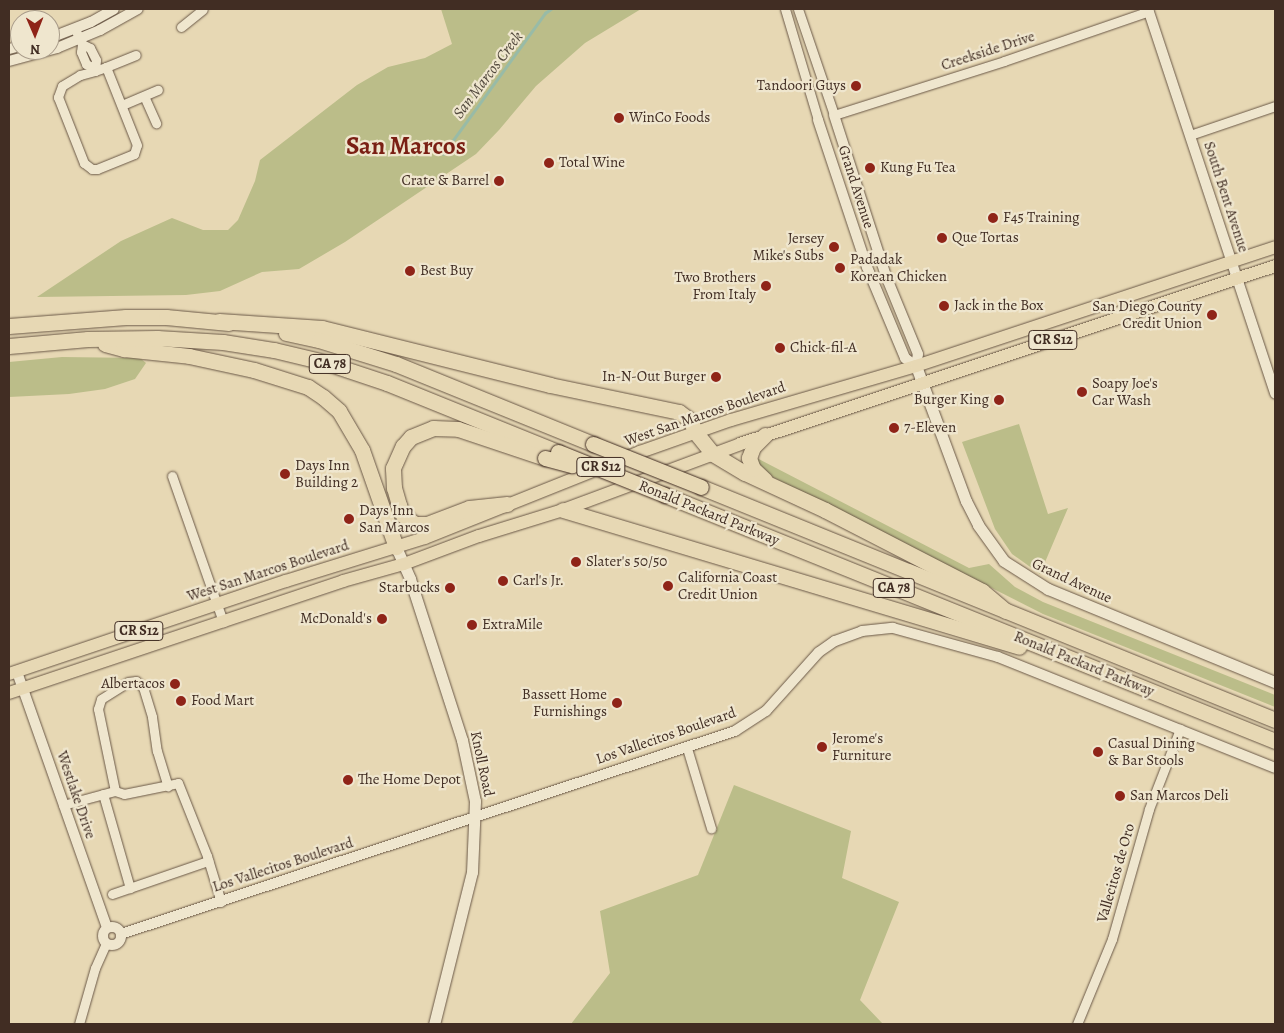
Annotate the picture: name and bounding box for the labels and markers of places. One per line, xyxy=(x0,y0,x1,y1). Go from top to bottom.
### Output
place label: Tandoori Guys xyxy=(757,77,846,95)
marker: Tandoori Guys xyxy=(850,80,862,92)
place label: WinCo Foods xyxy=(629,109,710,127)
marker: WinCo Foods xyxy=(613,112,625,124)
place label: Total Wine xyxy=(559,154,625,172)
marker: Total Wine xyxy=(543,157,555,169)
place label: Kung Fu Tea xyxy=(880,159,956,177)
marker: Kung Fu Tea xyxy=(864,162,876,174)
place label: Crate & Barrel xyxy=(402,172,489,190)
marker: Crate & Barrel xyxy=(493,175,505,187)
place label: F45 Training xyxy=(1003,209,1080,227)
marker: F45 Training xyxy=(987,212,999,224)
place label: Jersey Mike's Subs xyxy=(753,229,824,264)
place label: Que Tortas xyxy=(952,229,1019,247)
marker: Que Tortas xyxy=(936,232,948,244)
marker: Jersey Mike's Subs xyxy=(828,241,840,253)
place label: Padadak Korean Chicken xyxy=(850,250,947,285)
place label: Best Buy xyxy=(420,262,473,280)
marker: Padadak Korean Chicken xyxy=(834,262,846,274)
marker: Best Buy xyxy=(404,265,416,277)
place label: Two Brothers From Italy xyxy=(674,268,756,303)
marker: Two Brothers From Italy xyxy=(760,280,772,292)
place label: Jack in the Box xyxy=(954,297,1043,315)
place label: San Diego County Credit Union xyxy=(1092,297,1202,332)
marker: Jack in the Box xyxy=(938,300,950,312)
marker: San Diego County Credit Union xyxy=(1206,309,1218,321)
place label: Chick-fil-A xyxy=(790,339,857,357)
marker: Chick-fil-A xyxy=(774,342,786,354)
place label: In-N-Out Burger xyxy=(602,368,706,386)
marker: In-N-Out Burger xyxy=(710,371,722,383)
place label: Soapy Joe's Car Wash xyxy=(1092,374,1158,409)
marker: Soapy Joe's Car Wash xyxy=(1076,386,1088,398)
place label: Burger King xyxy=(914,391,989,409)
marker: Burger King xyxy=(993,394,1005,406)
place label: 7-Eleven xyxy=(904,419,956,437)
marker: 7-Eleven xyxy=(888,422,900,434)
place label: Days Inn Building 2 xyxy=(295,456,358,491)
marker: Days Inn Building 2 xyxy=(279,468,291,480)
place label: Days Inn San Marcos xyxy=(359,501,430,536)
marker: Days Inn San Marcos xyxy=(343,513,355,525)
place label: Slater's 50/50 xyxy=(586,553,667,571)
marker: Slater's 50/50 xyxy=(570,556,582,568)
place label: California Coast Credit Union xyxy=(678,568,777,603)
place label: Carl's Jr. xyxy=(513,572,564,590)
marker: Carl's Jr. xyxy=(497,575,509,587)
place label: Starbucks xyxy=(379,579,440,597)
marker: California Coast Credit Union xyxy=(662,580,674,592)
marker: Starbucks xyxy=(444,582,456,594)
place label: McDonald's xyxy=(300,610,372,628)
marker: McDonald's xyxy=(376,613,388,625)
place label: ExtraMile xyxy=(482,616,543,634)
marker: ExtraMile xyxy=(466,619,478,631)
place label: Albertacos xyxy=(101,675,165,693)
marker: Albertacos xyxy=(169,678,181,690)
place label: Bassett Home Furnishings xyxy=(522,685,607,720)
place label: Food Mart xyxy=(191,692,254,710)
marker: Food Mart xyxy=(175,695,187,707)
marker: Bassett Home Furnishings xyxy=(611,697,623,709)
place label: Jerome's Furniture xyxy=(832,729,891,764)
place label: Casual Dining & Bar Stools xyxy=(1108,734,1195,769)
marker: Jerome's Furniture xyxy=(816,741,828,753)
marker: Casual Dining & Bar Stools xyxy=(1092,746,1104,758)
place label: The Home Depot xyxy=(358,771,461,789)
marker: The Home Depot xyxy=(342,774,354,786)
place label: San Marcos Deli xyxy=(1130,787,1229,805)
marker: San Marcos Deli xyxy=(1114,790,1126,802)

